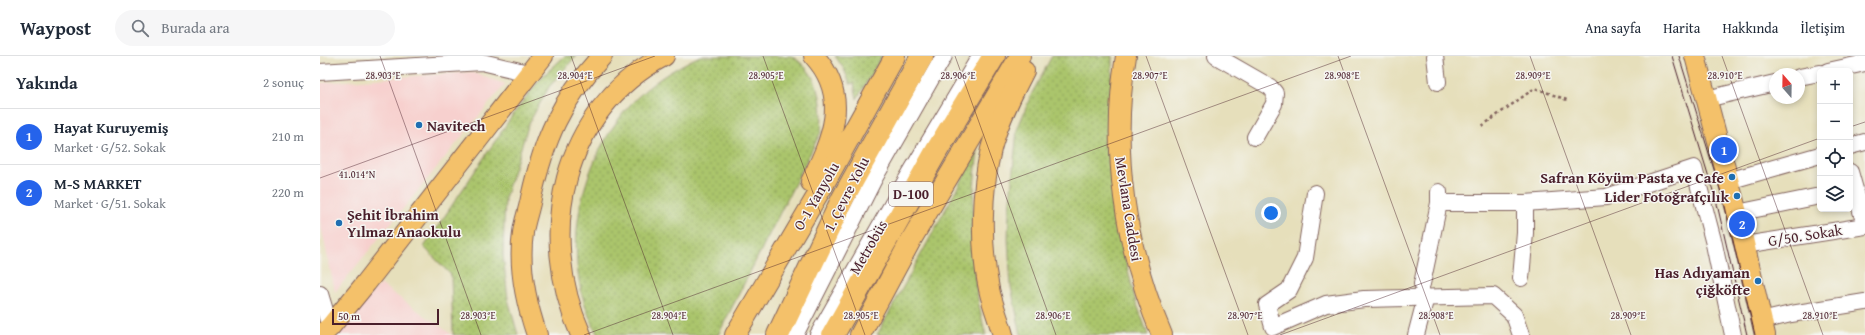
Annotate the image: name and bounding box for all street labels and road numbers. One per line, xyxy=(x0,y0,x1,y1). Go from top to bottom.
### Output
street label: 1. Çevre Yolu xyxy=(818,152,874,235)
street label: Mevlana Caddesi xyxy=(1110,155,1148,263)
street label: O-1 Yanyolu xyxy=(788,157,844,234)
road number: D-100 xyxy=(889,182,933,206)
street label: Metrobüs xyxy=(844,216,892,278)
street label: G/50. Sokak xyxy=(1767,219,1844,251)

